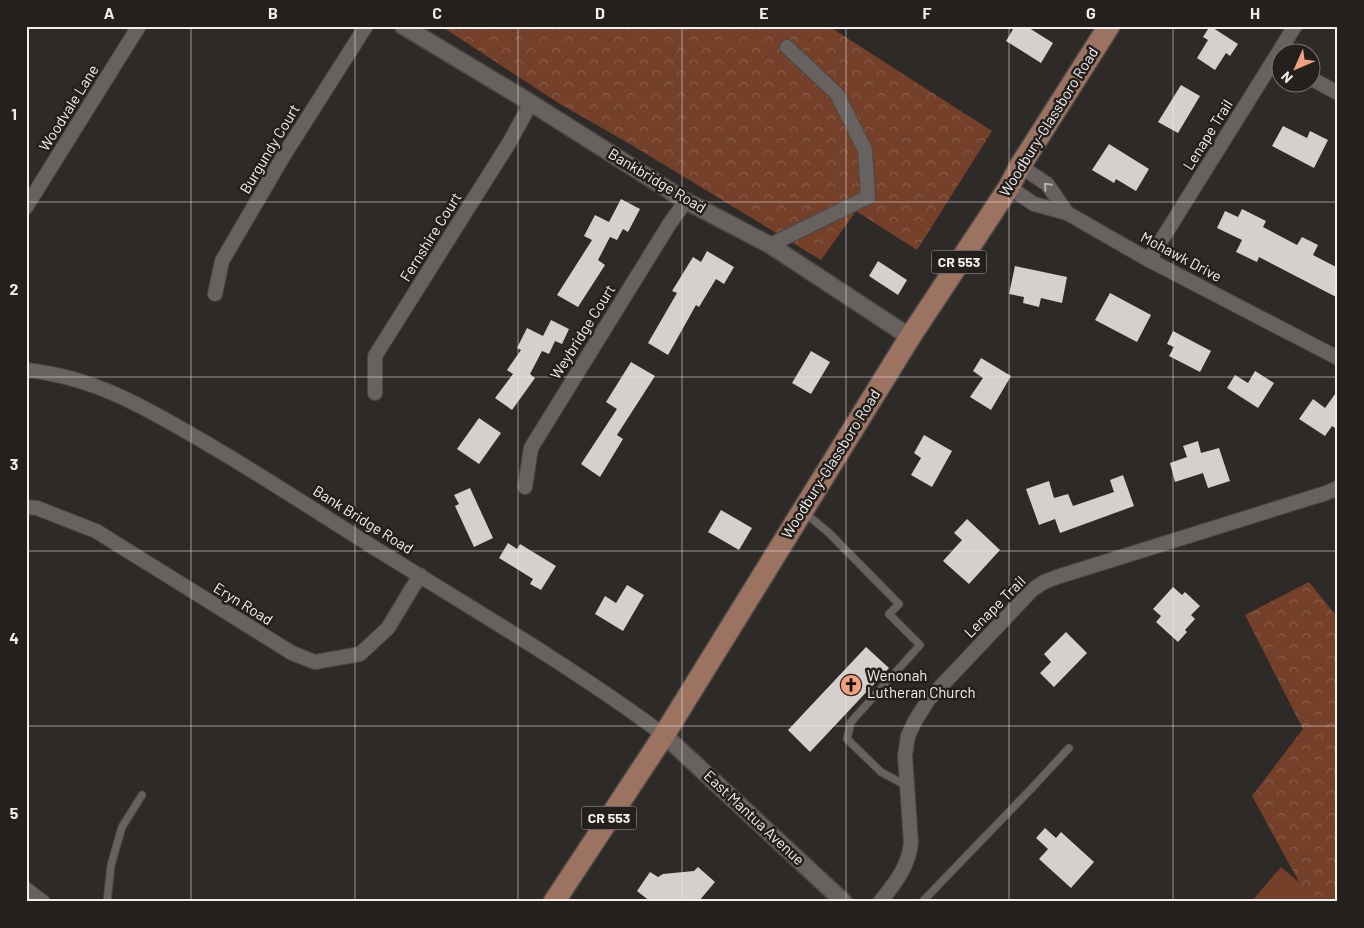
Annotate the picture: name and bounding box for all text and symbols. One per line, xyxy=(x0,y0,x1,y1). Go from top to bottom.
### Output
text: A xyxy=(104,3,115,22)
text: B xyxy=(268,3,278,22)
text: C xyxy=(432,3,442,22)
text: D xyxy=(595,3,605,22)
text: E xyxy=(759,3,769,22)
text: F xyxy=(923,3,932,22)
text: G xyxy=(1086,3,1096,22)
text: H xyxy=(1250,3,1260,22)
north arrow xyxy=(1272,42,1322,92)
street label: Woodbury-Glassboro Road xyxy=(995,44,1101,199)
street label: Woodvale Lane xyxy=(34,61,102,154)
text: N xyxy=(1277,68,1296,87)
street label: Lenape Trail xyxy=(1178,96,1236,173)
street label: Burgundy Court xyxy=(235,101,303,196)
text: 1 xyxy=(11,104,17,123)
street label: Bankbridge Road xyxy=(606,144,709,216)
one-way arrow xyxy=(1044,183,1053,192)
street label: Fernshire Court xyxy=(396,189,465,284)
street label: Mohawk Drive xyxy=(1138,227,1225,285)
road number: CR 553 xyxy=(932,250,986,274)
text: 2 xyxy=(10,279,19,298)
street label: Weybridge Court xyxy=(546,281,618,382)
street label: Woodbury-Glassboro Road xyxy=(777,386,883,541)
text: 3 xyxy=(10,454,18,473)
street label: Bank Bridge Road xyxy=(310,481,417,557)
street label: Lenape Trail xyxy=(960,572,1029,641)
street label: Eryn Road xyxy=(211,578,276,628)
text: 4 xyxy=(9,628,19,647)
place label: Wenonah Lutheran Church xyxy=(867,666,976,701)
church icon: Wenonah Lutheran Church xyxy=(839,673,863,697)
street label: East Mantua Avenue xyxy=(701,766,809,868)
text: 5 xyxy=(10,803,19,822)
road number: CR 553 xyxy=(582,806,636,830)

